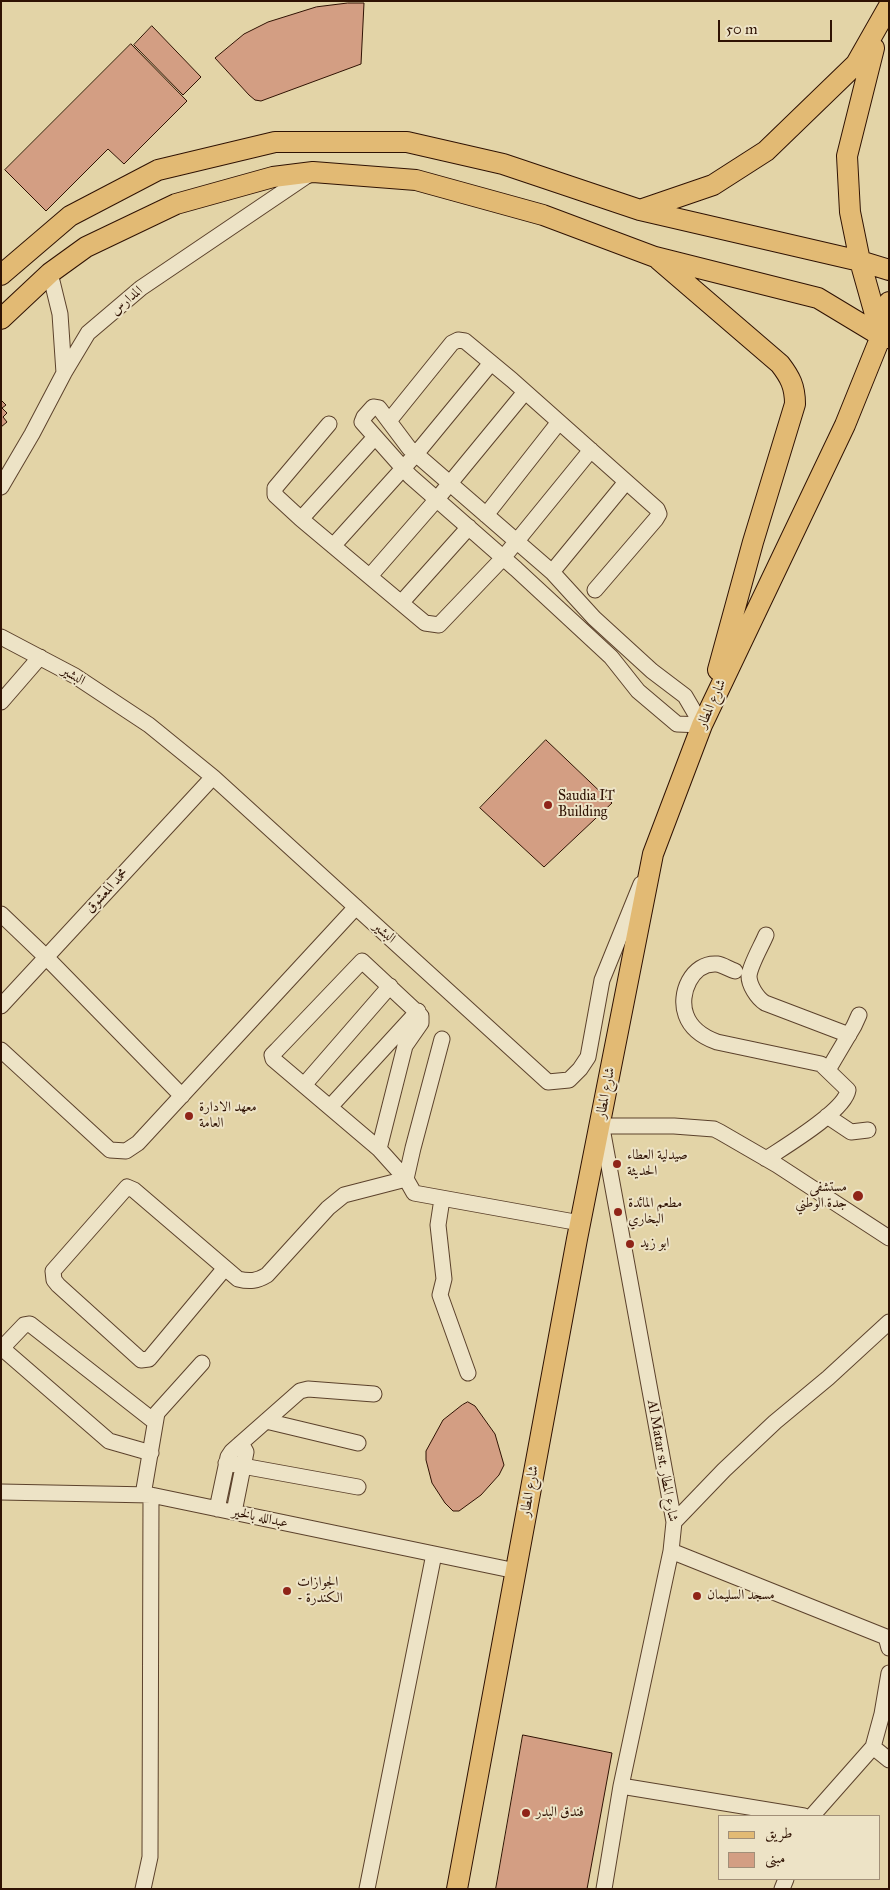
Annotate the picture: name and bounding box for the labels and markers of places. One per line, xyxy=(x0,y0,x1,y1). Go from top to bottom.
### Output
place label: Saudia IT Building xyxy=(558,789,615,822)
marker: Saudia IT Building xyxy=(542,799,554,811)
place label: معهد الادارة العامة xyxy=(199,1100,257,1132)
marker: معهد الادارة العامة xyxy=(183,1110,195,1122)
place label: صيدلية العطاء الحديثة xyxy=(627,1148,688,1180)
marker: صيدلية العطاء الحديثة xyxy=(611,1158,623,1170)
place label: مستشفى جدة الوطني xyxy=(795,1180,847,1212)
marker: مستشفى جدة الوطني xyxy=(851,1189,865,1203)
place label: مطعم المائدة البخاري xyxy=(628,1196,682,1228)
marker: مطعم المائدة البخاري xyxy=(612,1206,624,1218)
place label: ابو زيد xyxy=(640,1236,669,1252)
marker: ابو زيد xyxy=(624,1238,636,1250)
place label: الجوازات - الكندرة xyxy=(297,1575,343,1608)
marker: الجوازات - الكندرة xyxy=(281,1585,293,1597)
place label: مسجد السليمان xyxy=(707,1588,775,1604)
marker: مسجد السليمان xyxy=(691,1590,703,1602)
place label: فندق البدر xyxy=(536,1805,584,1821)
marker: فندق البدر xyxy=(520,1807,532,1819)

